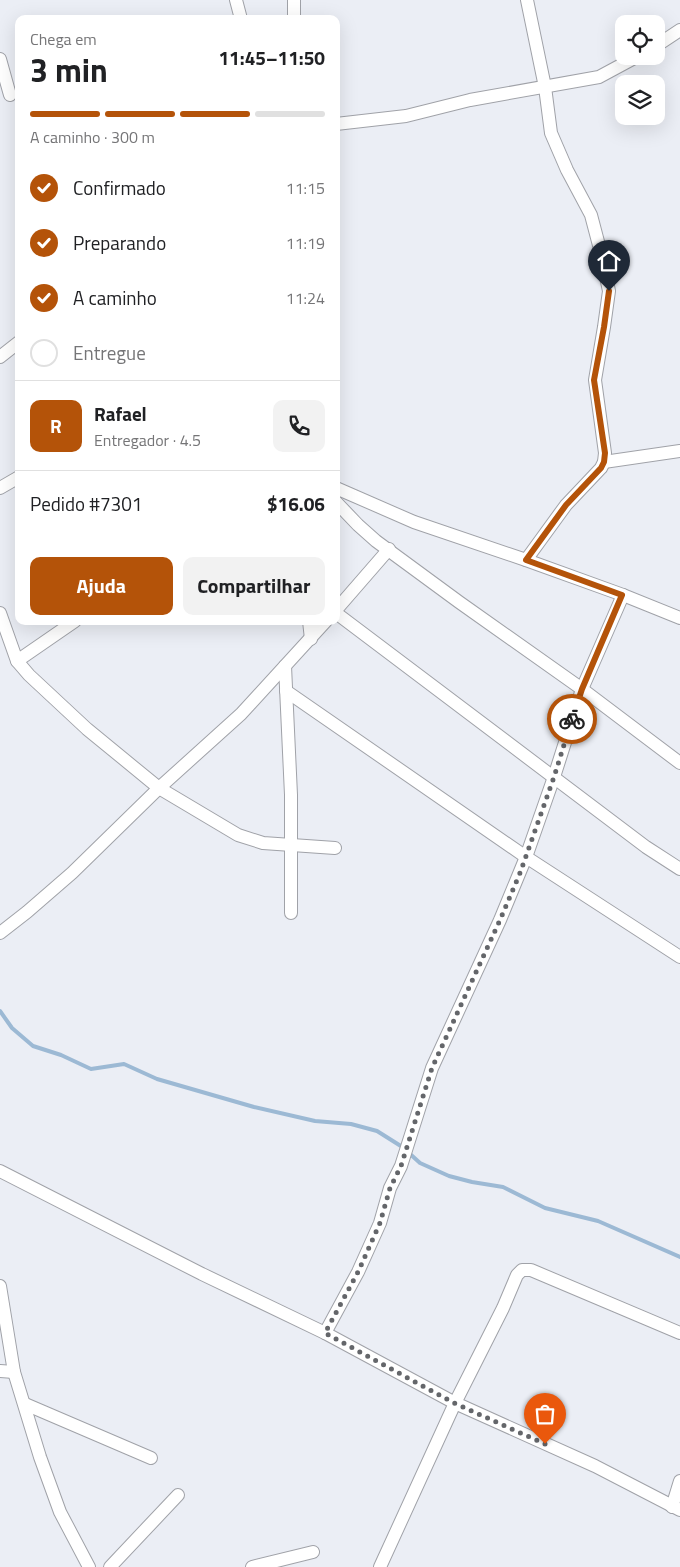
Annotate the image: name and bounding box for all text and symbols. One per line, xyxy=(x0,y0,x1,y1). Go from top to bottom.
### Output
map controls xyxy=(615,15,665,125)
button: locate xyxy=(615,15,665,65)
text: Chega em xyxy=(30,27,97,51)
text: 11:45–11:50 xyxy=(218,43,325,72)
text: 3 min xyxy=(30,46,108,94)
button: layers xyxy=(615,75,665,125)
text: A caminho · 300 m xyxy=(30,125,155,149)
text: Confirmado xyxy=(73,173,166,202)
icon: check xyxy=(30,174,58,202)
text: 11:15 xyxy=(286,176,325,200)
text: Preparando xyxy=(73,228,166,257)
icon: check xyxy=(30,229,58,257)
text: 11:19 xyxy=(286,231,325,255)
pin xyxy=(588,240,630,291)
icon: home xyxy=(595,247,623,275)
text: A caminho xyxy=(73,283,157,312)
icon: check xyxy=(30,284,58,312)
text: 11:24 xyxy=(286,286,325,310)
text: Entregue xyxy=(73,338,146,367)
text: Rafael xyxy=(94,399,147,428)
button: phone xyxy=(273,400,325,452)
text: R xyxy=(50,411,62,440)
text: Entregador · 4.5 xyxy=(94,428,201,452)
text: Pedido #7301 xyxy=(30,489,142,518)
text: $16.06 xyxy=(267,489,325,518)
button: Ajuda xyxy=(30,557,173,615)
button: Compartilhar xyxy=(183,557,325,615)
courier xyxy=(547,694,597,744)
icon: bike xyxy=(558,705,586,733)
pin xyxy=(524,1393,566,1444)
icon: bag xyxy=(531,1400,559,1428)

